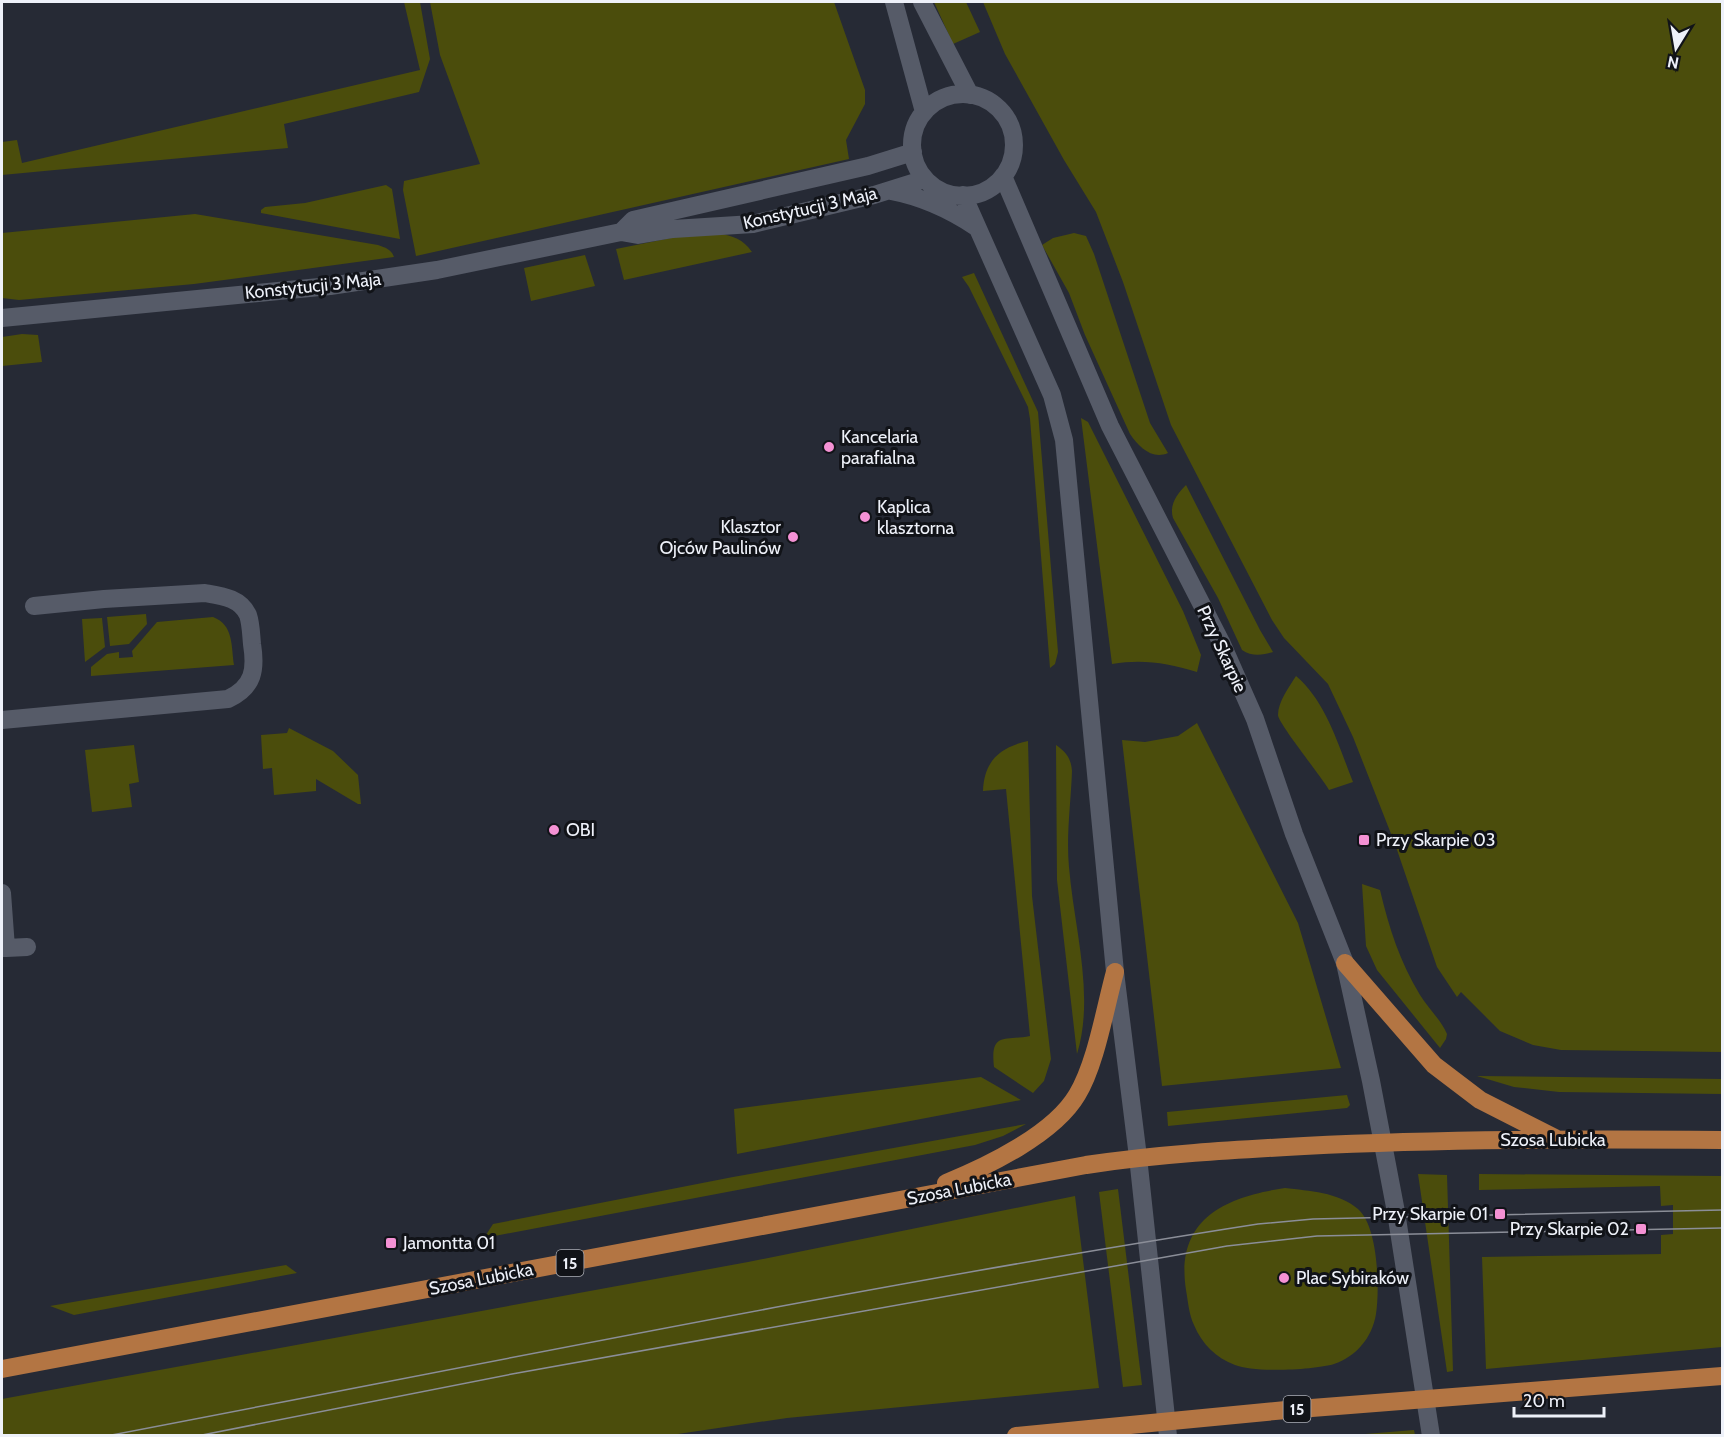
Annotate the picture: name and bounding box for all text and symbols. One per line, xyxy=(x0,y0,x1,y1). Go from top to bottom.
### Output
north arrow xyxy=(1646,18,1706,78)
text: N xyxy=(1666,52,1681,73)
street label: Konstytucji 3 Maja xyxy=(741,182,880,234)
street label: Konstytucji 3 Maja xyxy=(244,268,383,304)
place label: Kancelaria parafialna xyxy=(841,426,919,469)
marker: Kancelaria parafialna xyxy=(822,440,836,454)
place label: Kaplica klasztorna xyxy=(877,496,955,539)
marker: Kaplica klasztorna xyxy=(858,510,872,524)
place label: Klasztor Ojców Paulinów xyxy=(659,516,781,559)
marker: Klasztor Ojców Paulinów xyxy=(786,530,800,544)
street label: Przy Skarpie xyxy=(1192,602,1252,696)
place label: OBI xyxy=(566,819,595,841)
marker: OBI xyxy=(547,823,561,837)
place label: Przy Skarpie 03 xyxy=(1376,829,1496,851)
marker: Przy Skarpie 03 xyxy=(1357,833,1371,847)
street label: Szosa Lubicka xyxy=(1500,1129,1606,1151)
street label: Szosa Lubicka xyxy=(905,1168,1013,1210)
place label: Przy Skarpie 01 xyxy=(1372,1203,1488,1225)
marker: Przy Skarpie 01 xyxy=(1493,1207,1507,1221)
place label: Przy Skarpie 02 xyxy=(1510,1218,1629,1240)
marker: Przy Skarpie 02 xyxy=(1634,1222,1648,1236)
place label: Jamontta 01 xyxy=(402,1232,495,1254)
marker: Jamontta 01 xyxy=(384,1236,398,1250)
road number: 15 xyxy=(556,1250,584,1276)
street label: Szosa Lubicka xyxy=(427,1258,535,1300)
place label: Plac Sybiraków xyxy=(1296,1267,1409,1289)
marker: Plac Sybiraków xyxy=(1277,1271,1291,1285)
scale bar xyxy=(1514,1380,1604,1418)
text: 20 m xyxy=(1523,1390,1565,1412)
road number: 15 xyxy=(1284,1396,1310,1422)

